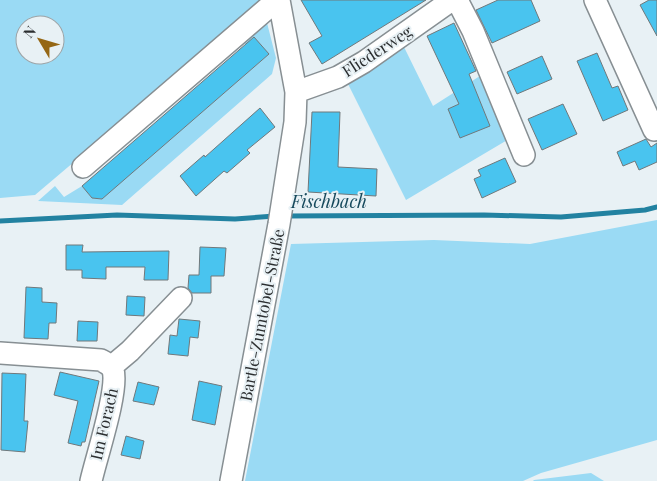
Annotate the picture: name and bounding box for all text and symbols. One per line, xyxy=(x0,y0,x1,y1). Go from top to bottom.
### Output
north arrow xyxy=(15,15,65,65)
street label: Fliederweg xyxy=(338,20,416,81)
text: N xyxy=(19,22,40,42)
water label: Fischbach xyxy=(290,189,367,213)
street label: Bartle-Zumtobel-Straße xyxy=(235,227,289,403)
street label: Im Forach xyxy=(85,385,122,462)

